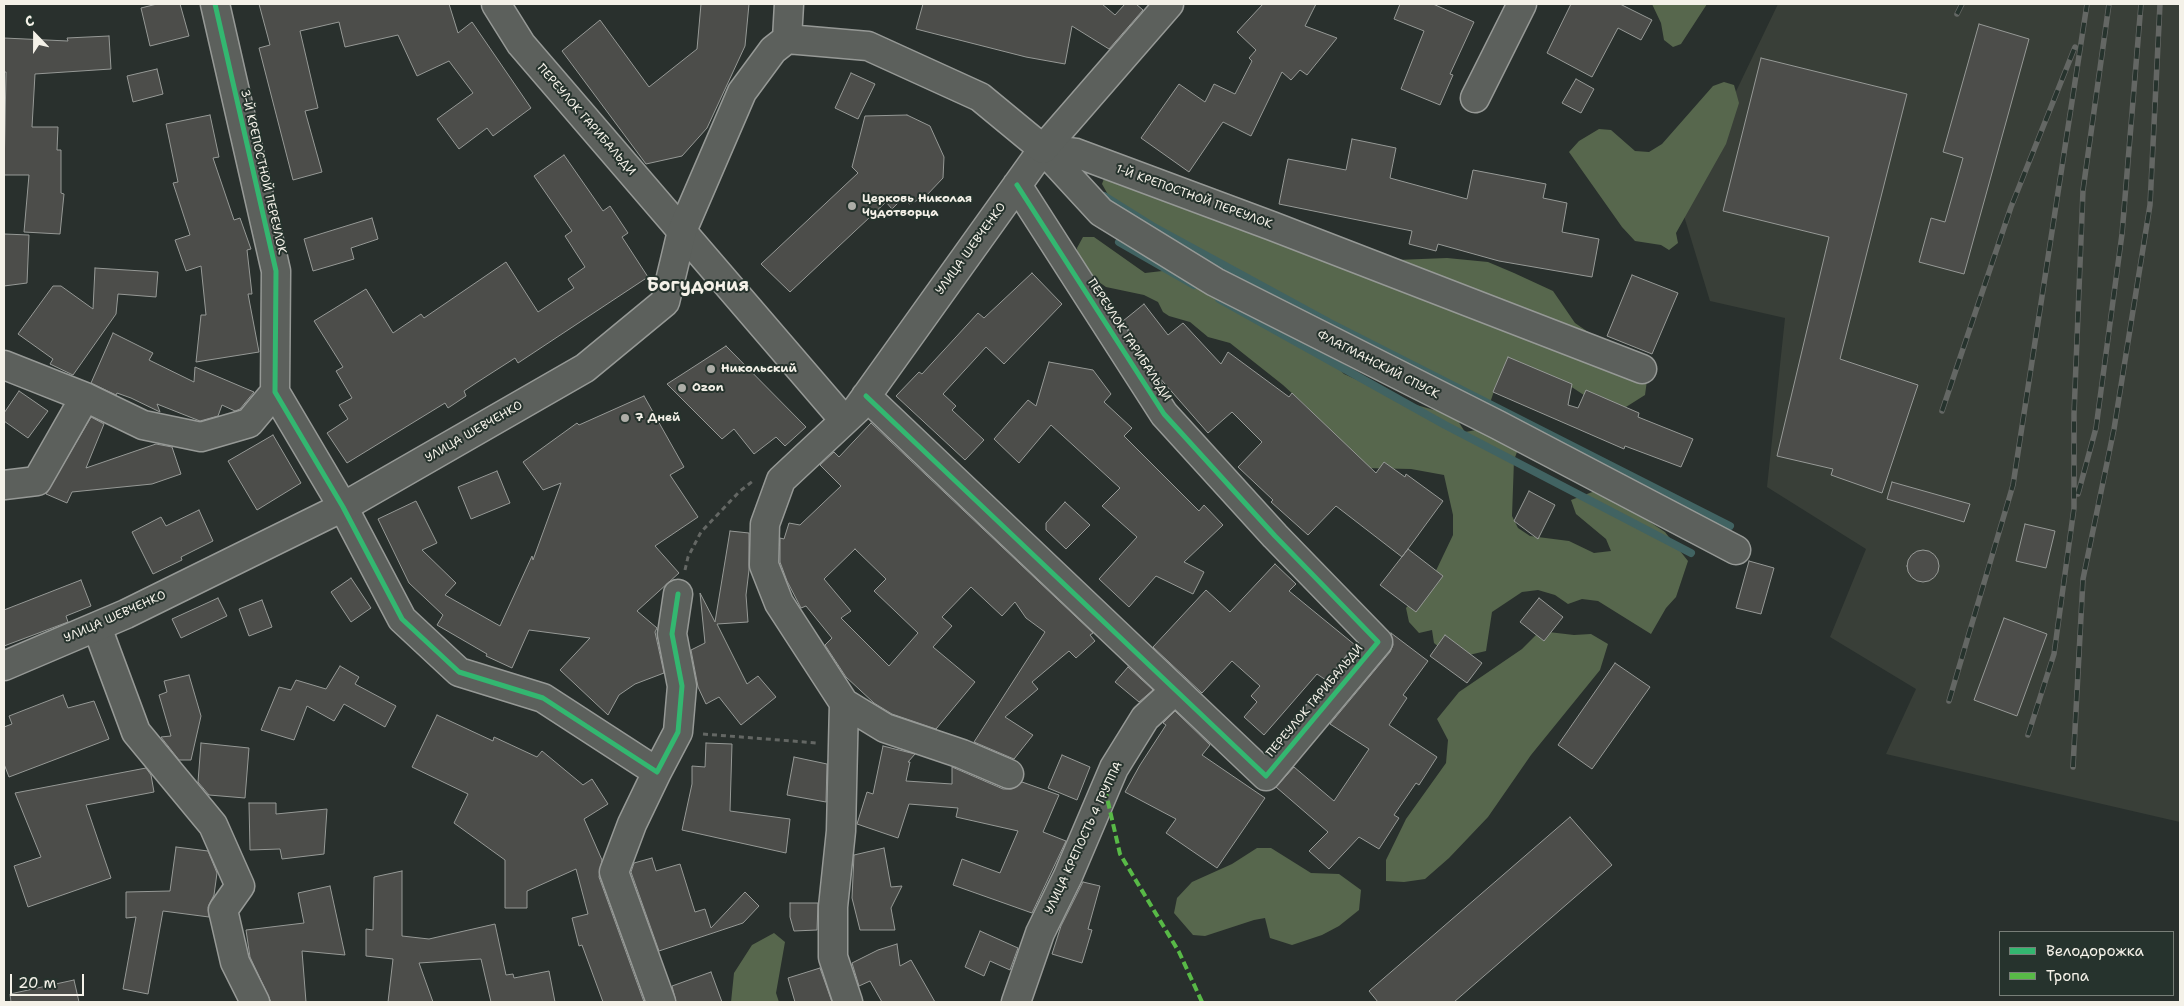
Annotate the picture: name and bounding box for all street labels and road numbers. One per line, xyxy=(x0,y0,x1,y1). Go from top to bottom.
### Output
street label: ПЕРЕУЛОК ГАРИБАЛЬДИ xyxy=(534,61,638,179)
street label: 3-Й КРЕПОСТНОЙ ПЕРЕУЛОК xyxy=(237,88,289,256)
street label: 1-Й КРЕПОСТНОЙ ПЕРЕУЛОК xyxy=(1114,162,1274,232)
street label: УЛИЦА ШЕВЧЕНКО xyxy=(933,200,1009,298)
street label: ПЕРЕУЛОК ГАРИБАЛЬДИ xyxy=(1084,276,1174,404)
street label: ФЛАГМАНСКИЙ СПУСК xyxy=(1314,328,1442,402)
street label: УЛИЦА ШЕВЧЕНКО xyxy=(423,398,525,466)
street label: УЛИЦА ШЕВЧЕНКО xyxy=(62,588,168,646)
street label: ПЕРЕУЛОК ГАРИБАЛЬДИ xyxy=(1264,642,1366,760)
street label: УЛИЦА КРЕПОСТЬ 4 ГРУППА xyxy=(1042,759,1126,917)

